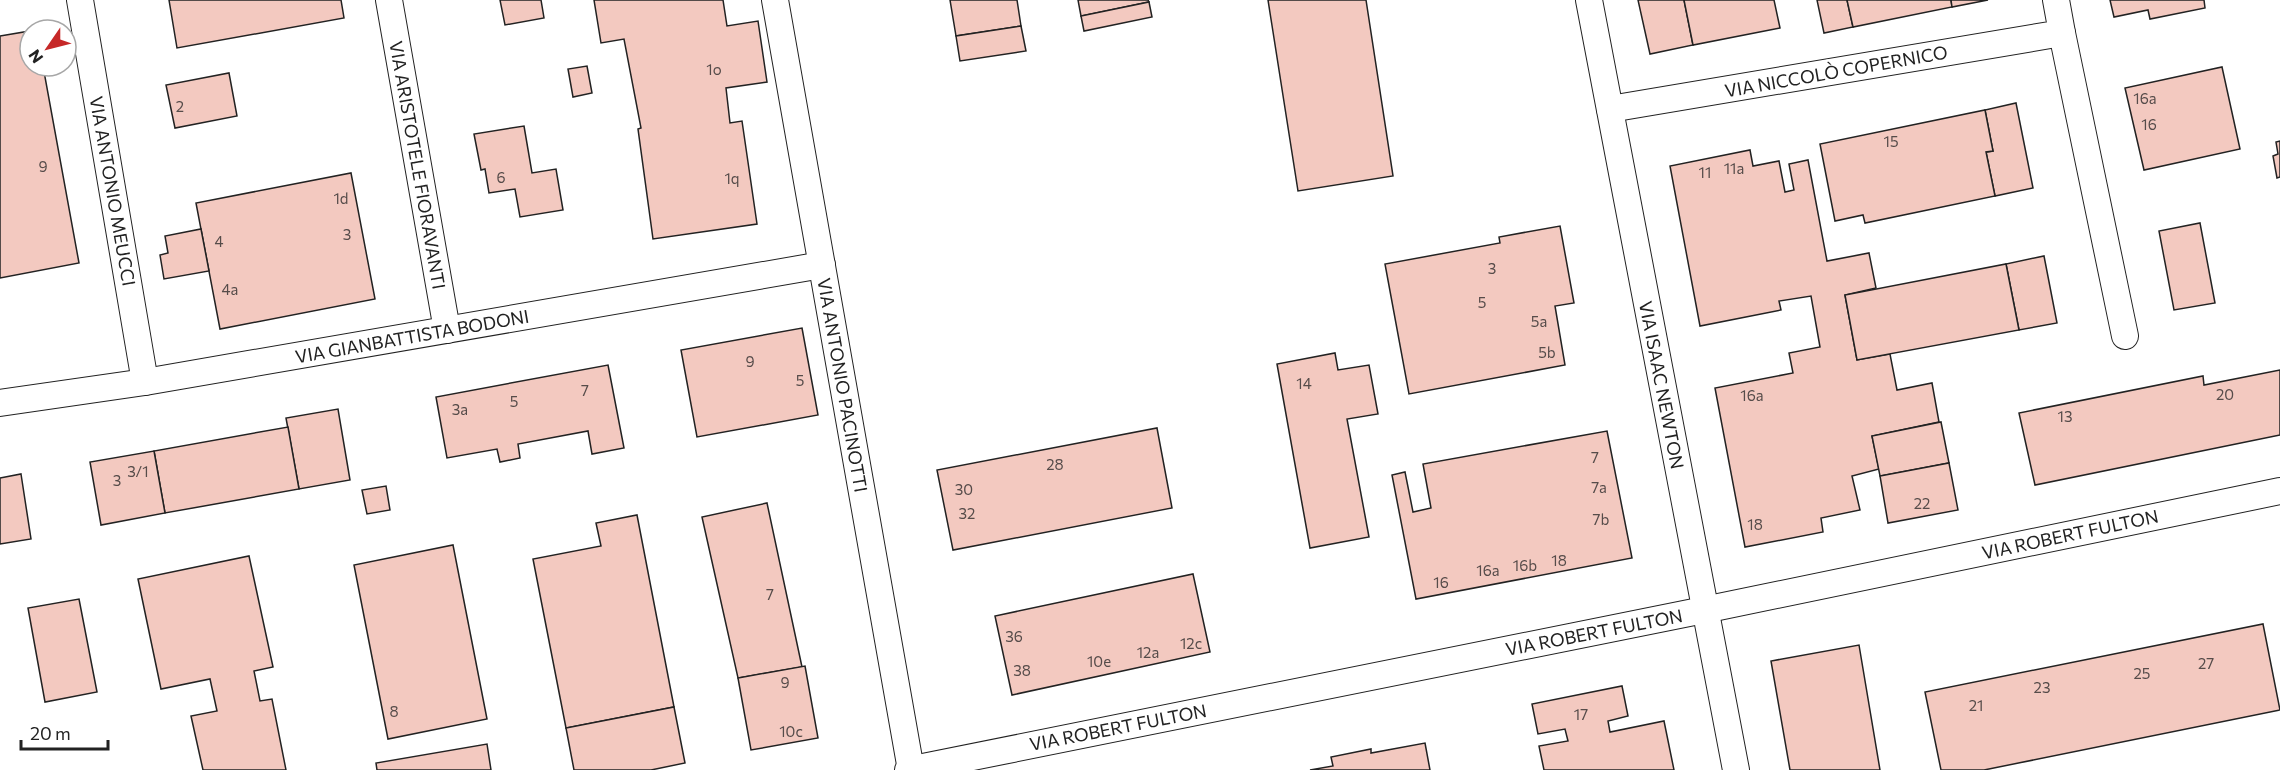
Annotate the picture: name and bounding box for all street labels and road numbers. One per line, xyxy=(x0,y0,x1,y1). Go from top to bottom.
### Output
street label: VIA ARISTOTELE FIORAVANTI xyxy=(385,39,451,291)
street label: VIA NICCOLÒ COPERNICO xyxy=(1723,41,1949,101)
street label: VIA ANTONIO MEUCCI xyxy=(85,94,141,288)
street label: VIA ANTONIO PACINOTTI xyxy=(813,276,873,494)
street label: VIA ISAAC NEWTON xyxy=(1635,299,1689,471)
street label: VIA GIANBATTISTA BODONI xyxy=(293,305,531,367)
street label: VIA ROBERT FULTON xyxy=(1980,505,2160,563)
street label: VIA ROBERT FULTON xyxy=(1504,604,1684,660)
street label: VIA ROBERT FULTON xyxy=(1028,699,1208,755)

